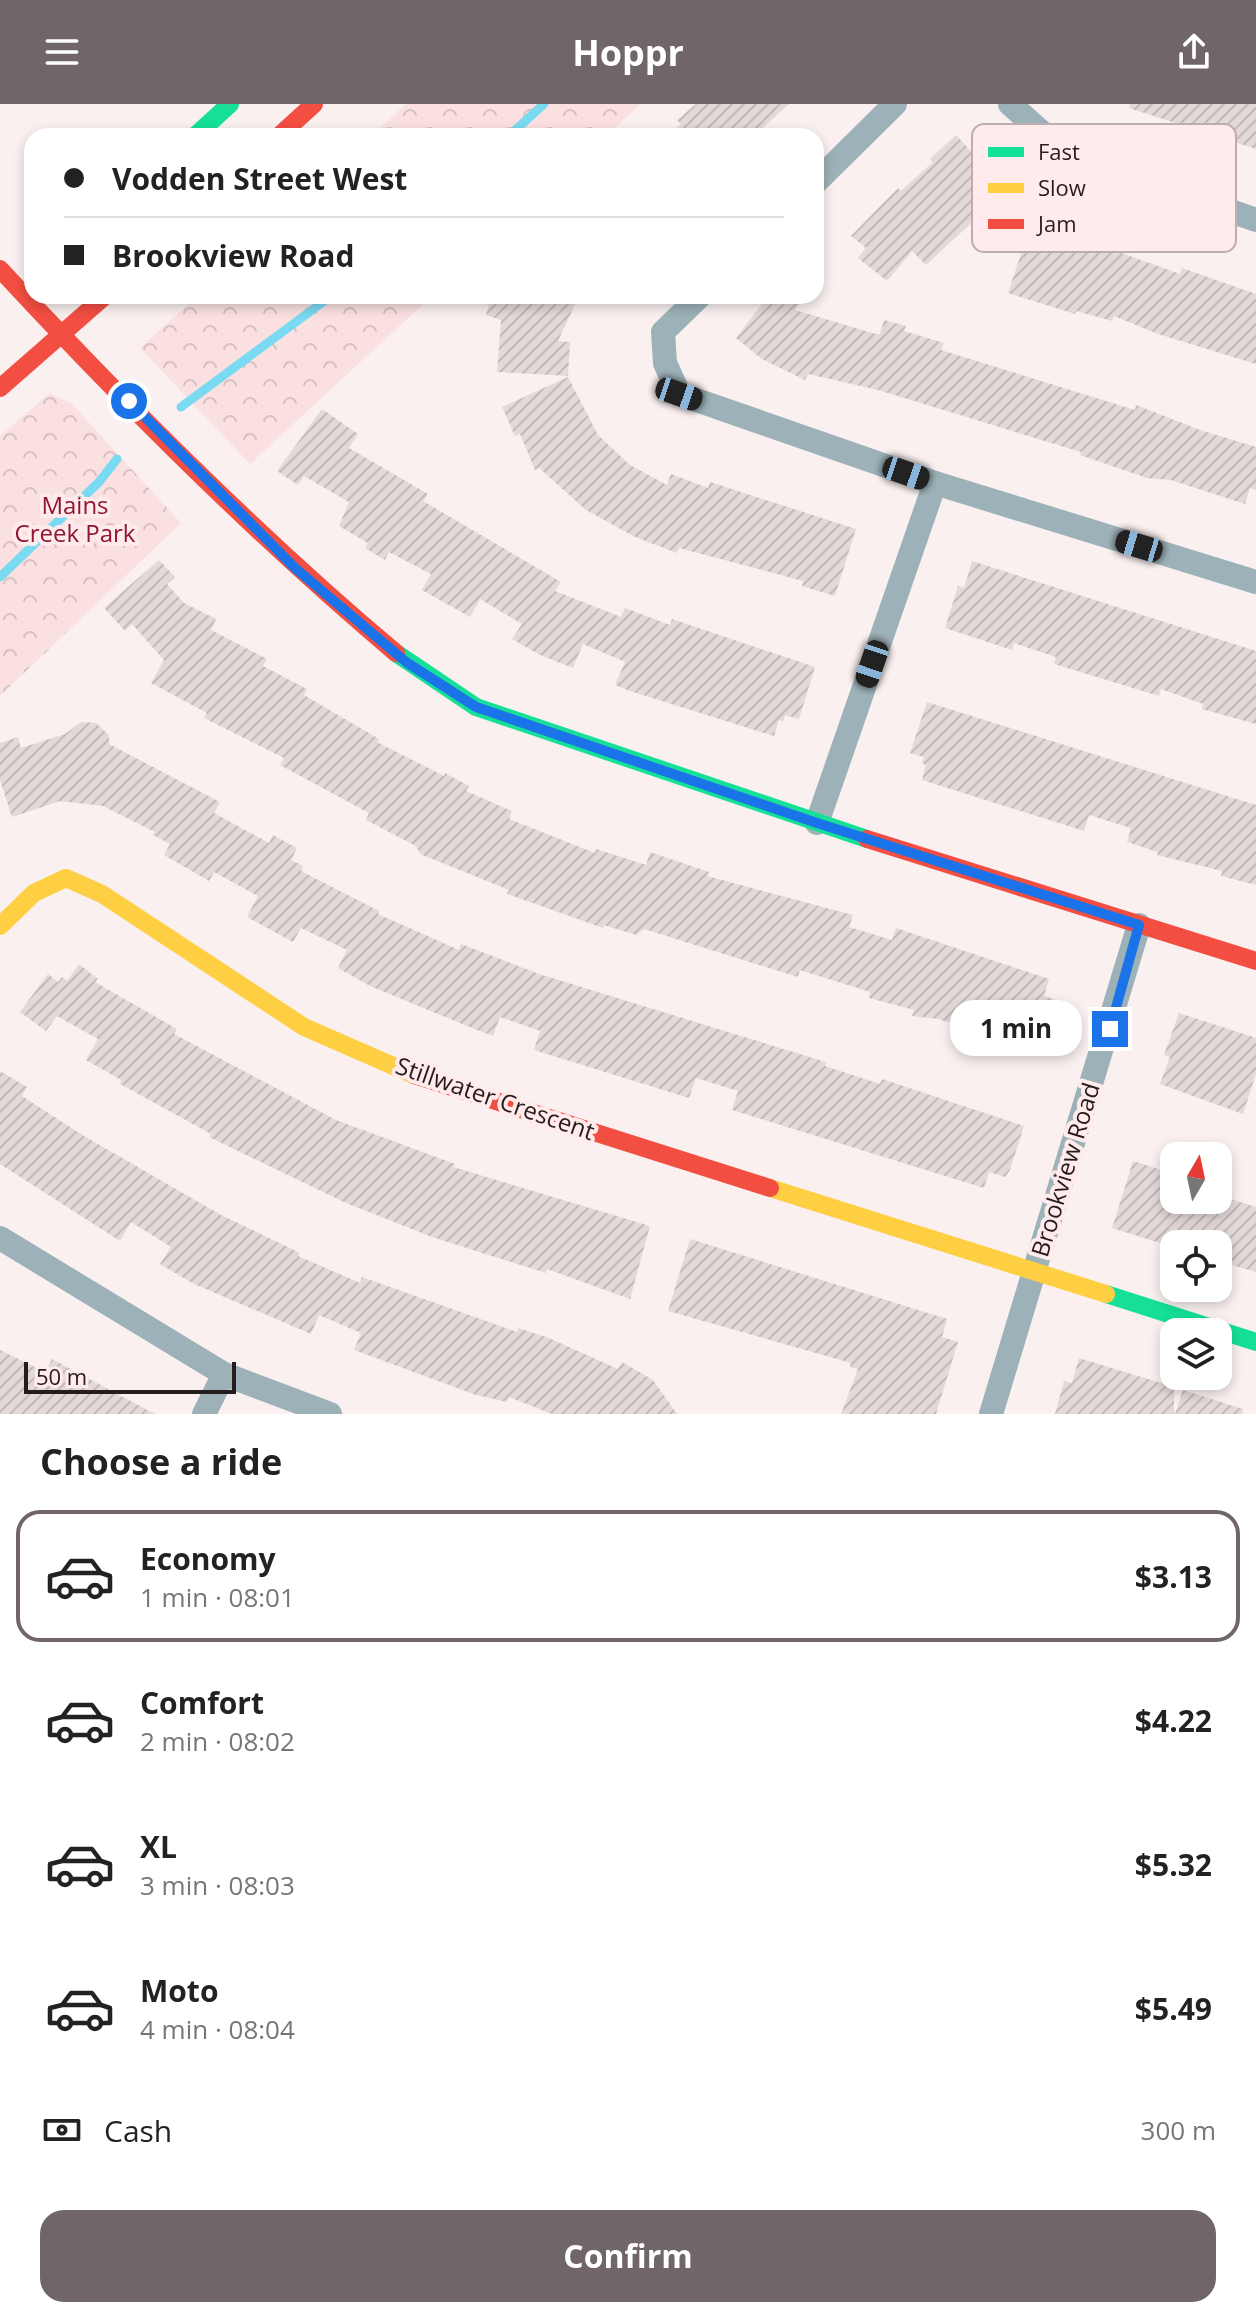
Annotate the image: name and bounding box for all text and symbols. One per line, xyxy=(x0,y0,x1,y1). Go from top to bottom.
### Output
text: Hoppr xyxy=(572,28,684,77)
icon: menu xyxy=(40,30,84,74)
icon: share xyxy=(1172,30,1216,74)
legend xyxy=(972,124,1236,252)
text: Fast xyxy=(1038,136,1080,166)
text: Vodden Street West xyxy=(112,158,407,199)
text: Slow xyxy=(1038,172,1086,202)
text: Jam xyxy=(1036,208,1077,238)
text: Brookview Road xyxy=(112,235,354,276)
car xyxy=(652,375,706,413)
route start xyxy=(111,383,147,419)
car xyxy=(879,454,933,492)
park label: Mains Creek Park xyxy=(15,488,136,549)
car xyxy=(1113,528,1165,564)
car xyxy=(853,637,891,691)
callout: 1 min xyxy=(950,1001,1082,1057)
text: 1 min xyxy=(980,1010,1052,1046)
route end xyxy=(1092,1011,1128,1047)
street label: Stillwater Crescent xyxy=(392,1048,599,1147)
street label: Brookview Road xyxy=(1022,1078,1107,1261)
north arrow xyxy=(1160,1142,1232,1214)
map controls xyxy=(1160,1142,1232,1390)
button: locate xyxy=(1160,1230,1232,1302)
button: layers xyxy=(1160,1318,1232,1390)
scale bar xyxy=(24,1358,236,1394)
text: 50 m xyxy=(36,1361,87,1391)
text: Choose a ride xyxy=(40,1437,282,1486)
text: Economy xyxy=(140,1538,276,1579)
icon: car xyxy=(44,1540,116,1612)
text: $3.13 xyxy=(1135,1556,1212,1597)
text: 1 min · 08:01 xyxy=(140,1579,295,1615)
text: Comfort xyxy=(140,1682,264,1723)
icon: car xyxy=(44,1684,116,1756)
text: $4.22 xyxy=(1135,1700,1212,1741)
text: 2 min · 08:02 xyxy=(140,1723,295,1759)
text: XL xyxy=(140,1826,177,1867)
icon: car xyxy=(44,1828,116,1900)
text: $5.32 xyxy=(1135,1844,1212,1885)
text: 3 min · 08:03 xyxy=(140,1867,295,1903)
text: Moto xyxy=(140,1970,218,2011)
icon: car xyxy=(44,1972,116,2044)
text: $5.49 xyxy=(1135,1988,1212,2029)
text: 4 min · 08:04 xyxy=(140,2011,295,2047)
icon: cash xyxy=(40,2108,84,2152)
text: Cash xyxy=(104,2110,172,2151)
text: 300 m xyxy=(1141,2112,1216,2148)
button: Confirm xyxy=(40,2210,1216,2302)

